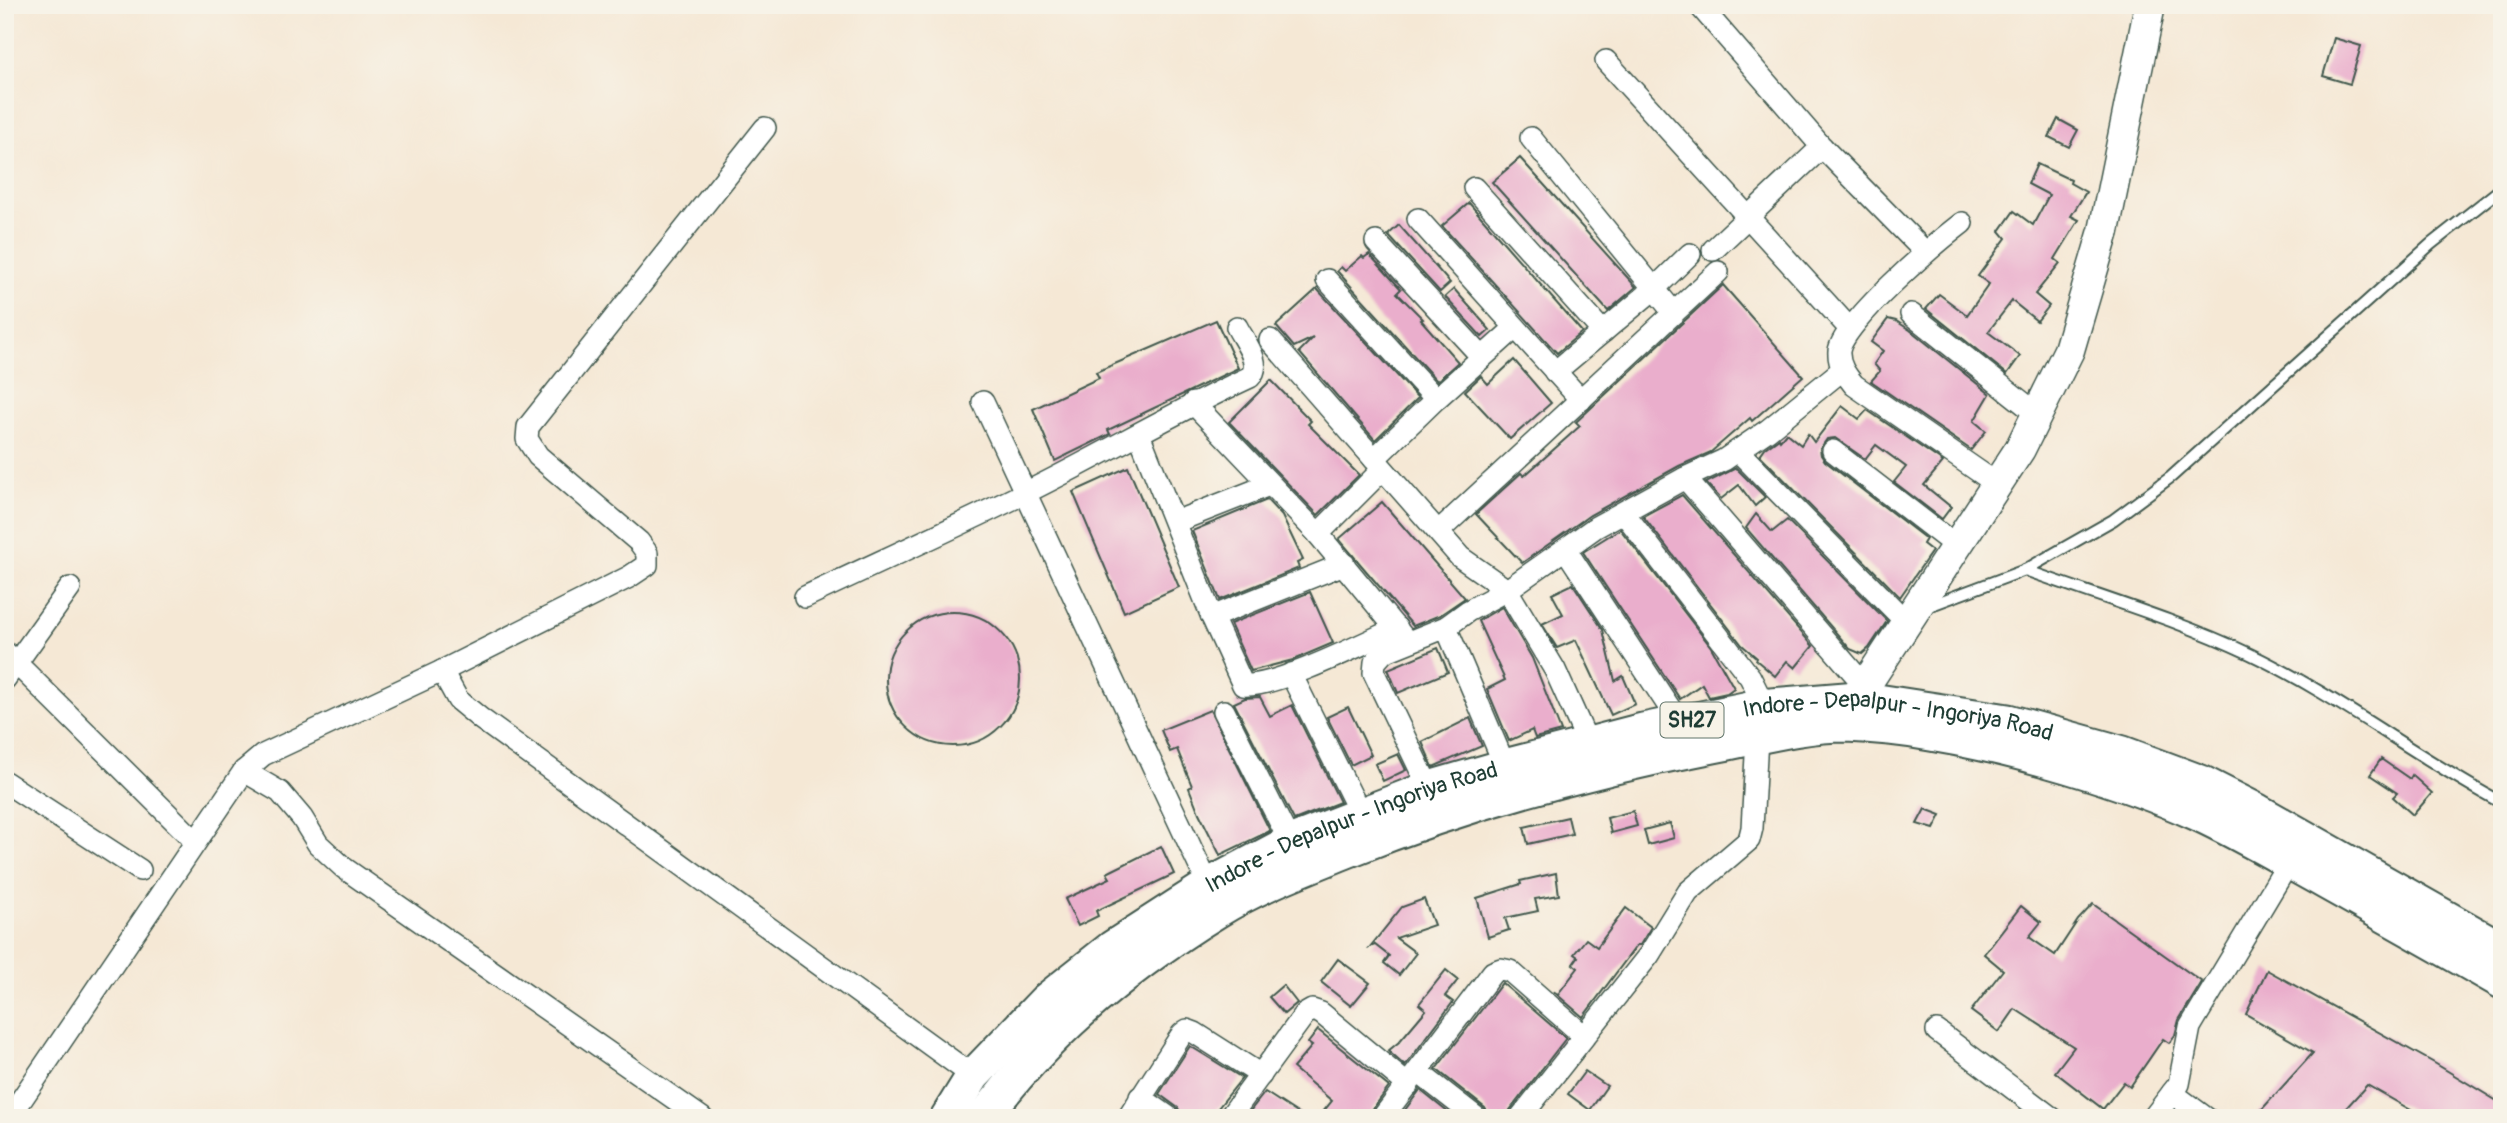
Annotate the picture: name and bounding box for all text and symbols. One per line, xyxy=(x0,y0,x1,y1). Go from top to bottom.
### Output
street label: Indore - Depalpur - Ingoriya Road xyxy=(1740,684,2056,748)
road number: SH27 xyxy=(1660,702,1724,738)
street label: Indore - Depalpur - Ingoriya Road xyxy=(1200,755,1501,899)

